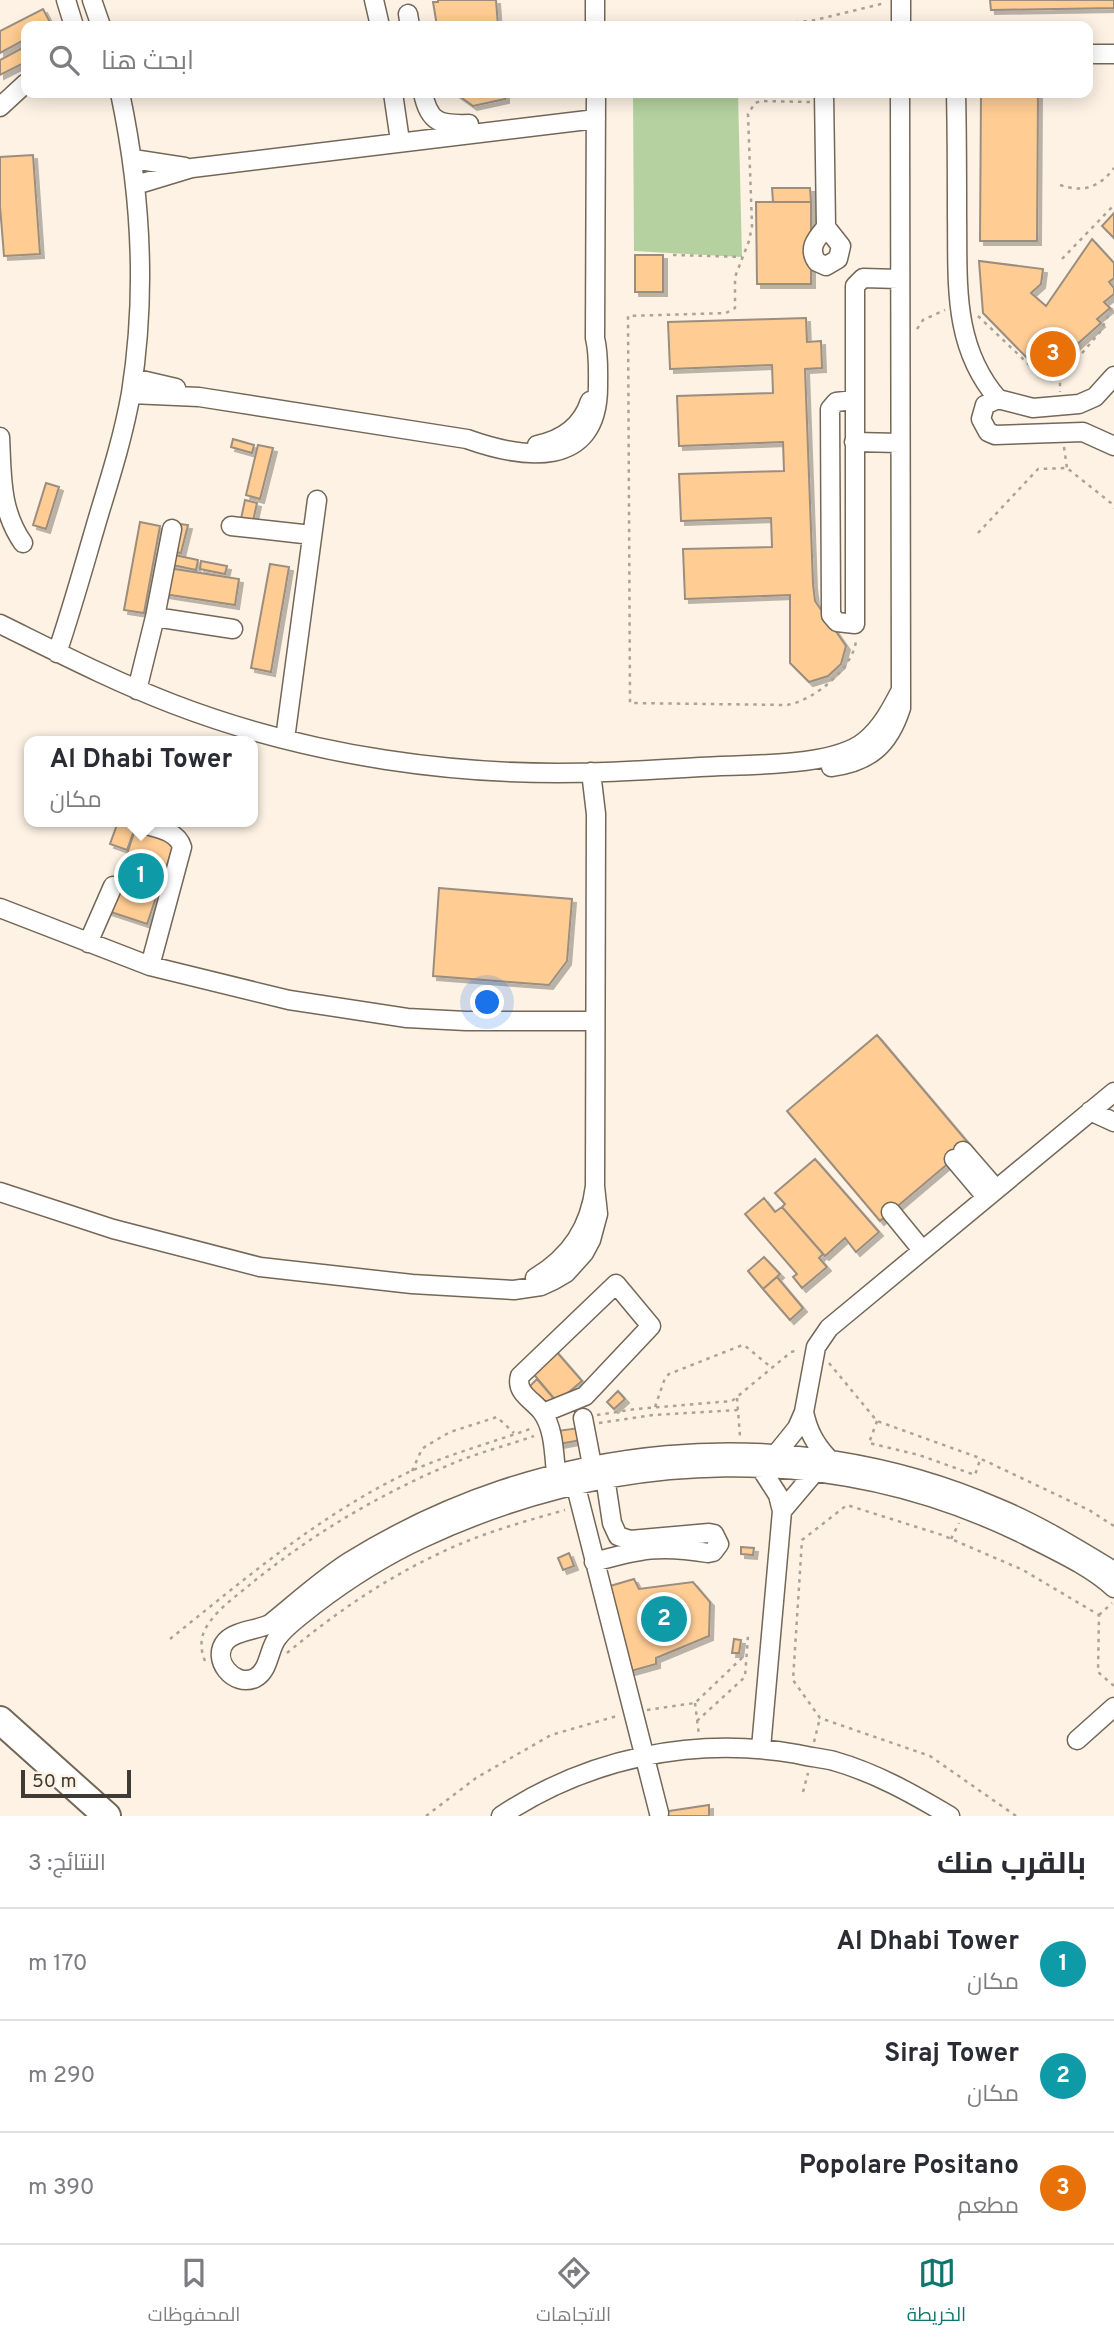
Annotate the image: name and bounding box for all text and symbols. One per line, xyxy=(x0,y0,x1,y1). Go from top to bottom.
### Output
search box xyxy=(21,21,1093,98)
icon: search xyxy=(45,41,83,79)
text: ابحث هنا xyxy=(101,46,194,79)
pin: 3 xyxy=(1030,328,1076,380)
popup xyxy=(24,736,258,827)
text: Al Dhabi Tower xyxy=(50,744,232,777)
text: مكان xyxy=(50,787,102,816)
pin: 1 xyxy=(118,850,164,902)
your location xyxy=(470,985,504,1019)
pin: 2 xyxy=(641,1593,687,1645)
scale bar xyxy=(21,1767,131,1799)
text: 50 m xyxy=(32,1770,77,1794)
text: بالقرب منك xyxy=(937,1847,1086,1884)
text: النتائج: 3 xyxy=(28,1850,106,1879)
text: Al Dhabi Tower xyxy=(836,1926,1019,1959)
text: 170 m xyxy=(28,1950,87,1979)
text: 1 xyxy=(1058,1950,1068,1979)
text: مكان xyxy=(967,1969,1019,1998)
text: Siraj Tower xyxy=(884,2038,1019,2071)
text: 290 m xyxy=(28,2062,95,2091)
text: 2 xyxy=(1056,2062,1070,2091)
text: مكان xyxy=(967,2081,1019,2110)
text: Popolare Positano xyxy=(799,2150,1019,2183)
text: 390 m xyxy=(28,2174,95,2203)
text: 3 xyxy=(1056,2174,1070,2203)
text: مطعم xyxy=(957,2193,1019,2222)
tab: المحفوظات xyxy=(148,2254,240,2332)
tab: الاتجاهات xyxy=(536,2254,611,2332)
tab: الخريطة xyxy=(907,2254,966,2332)

